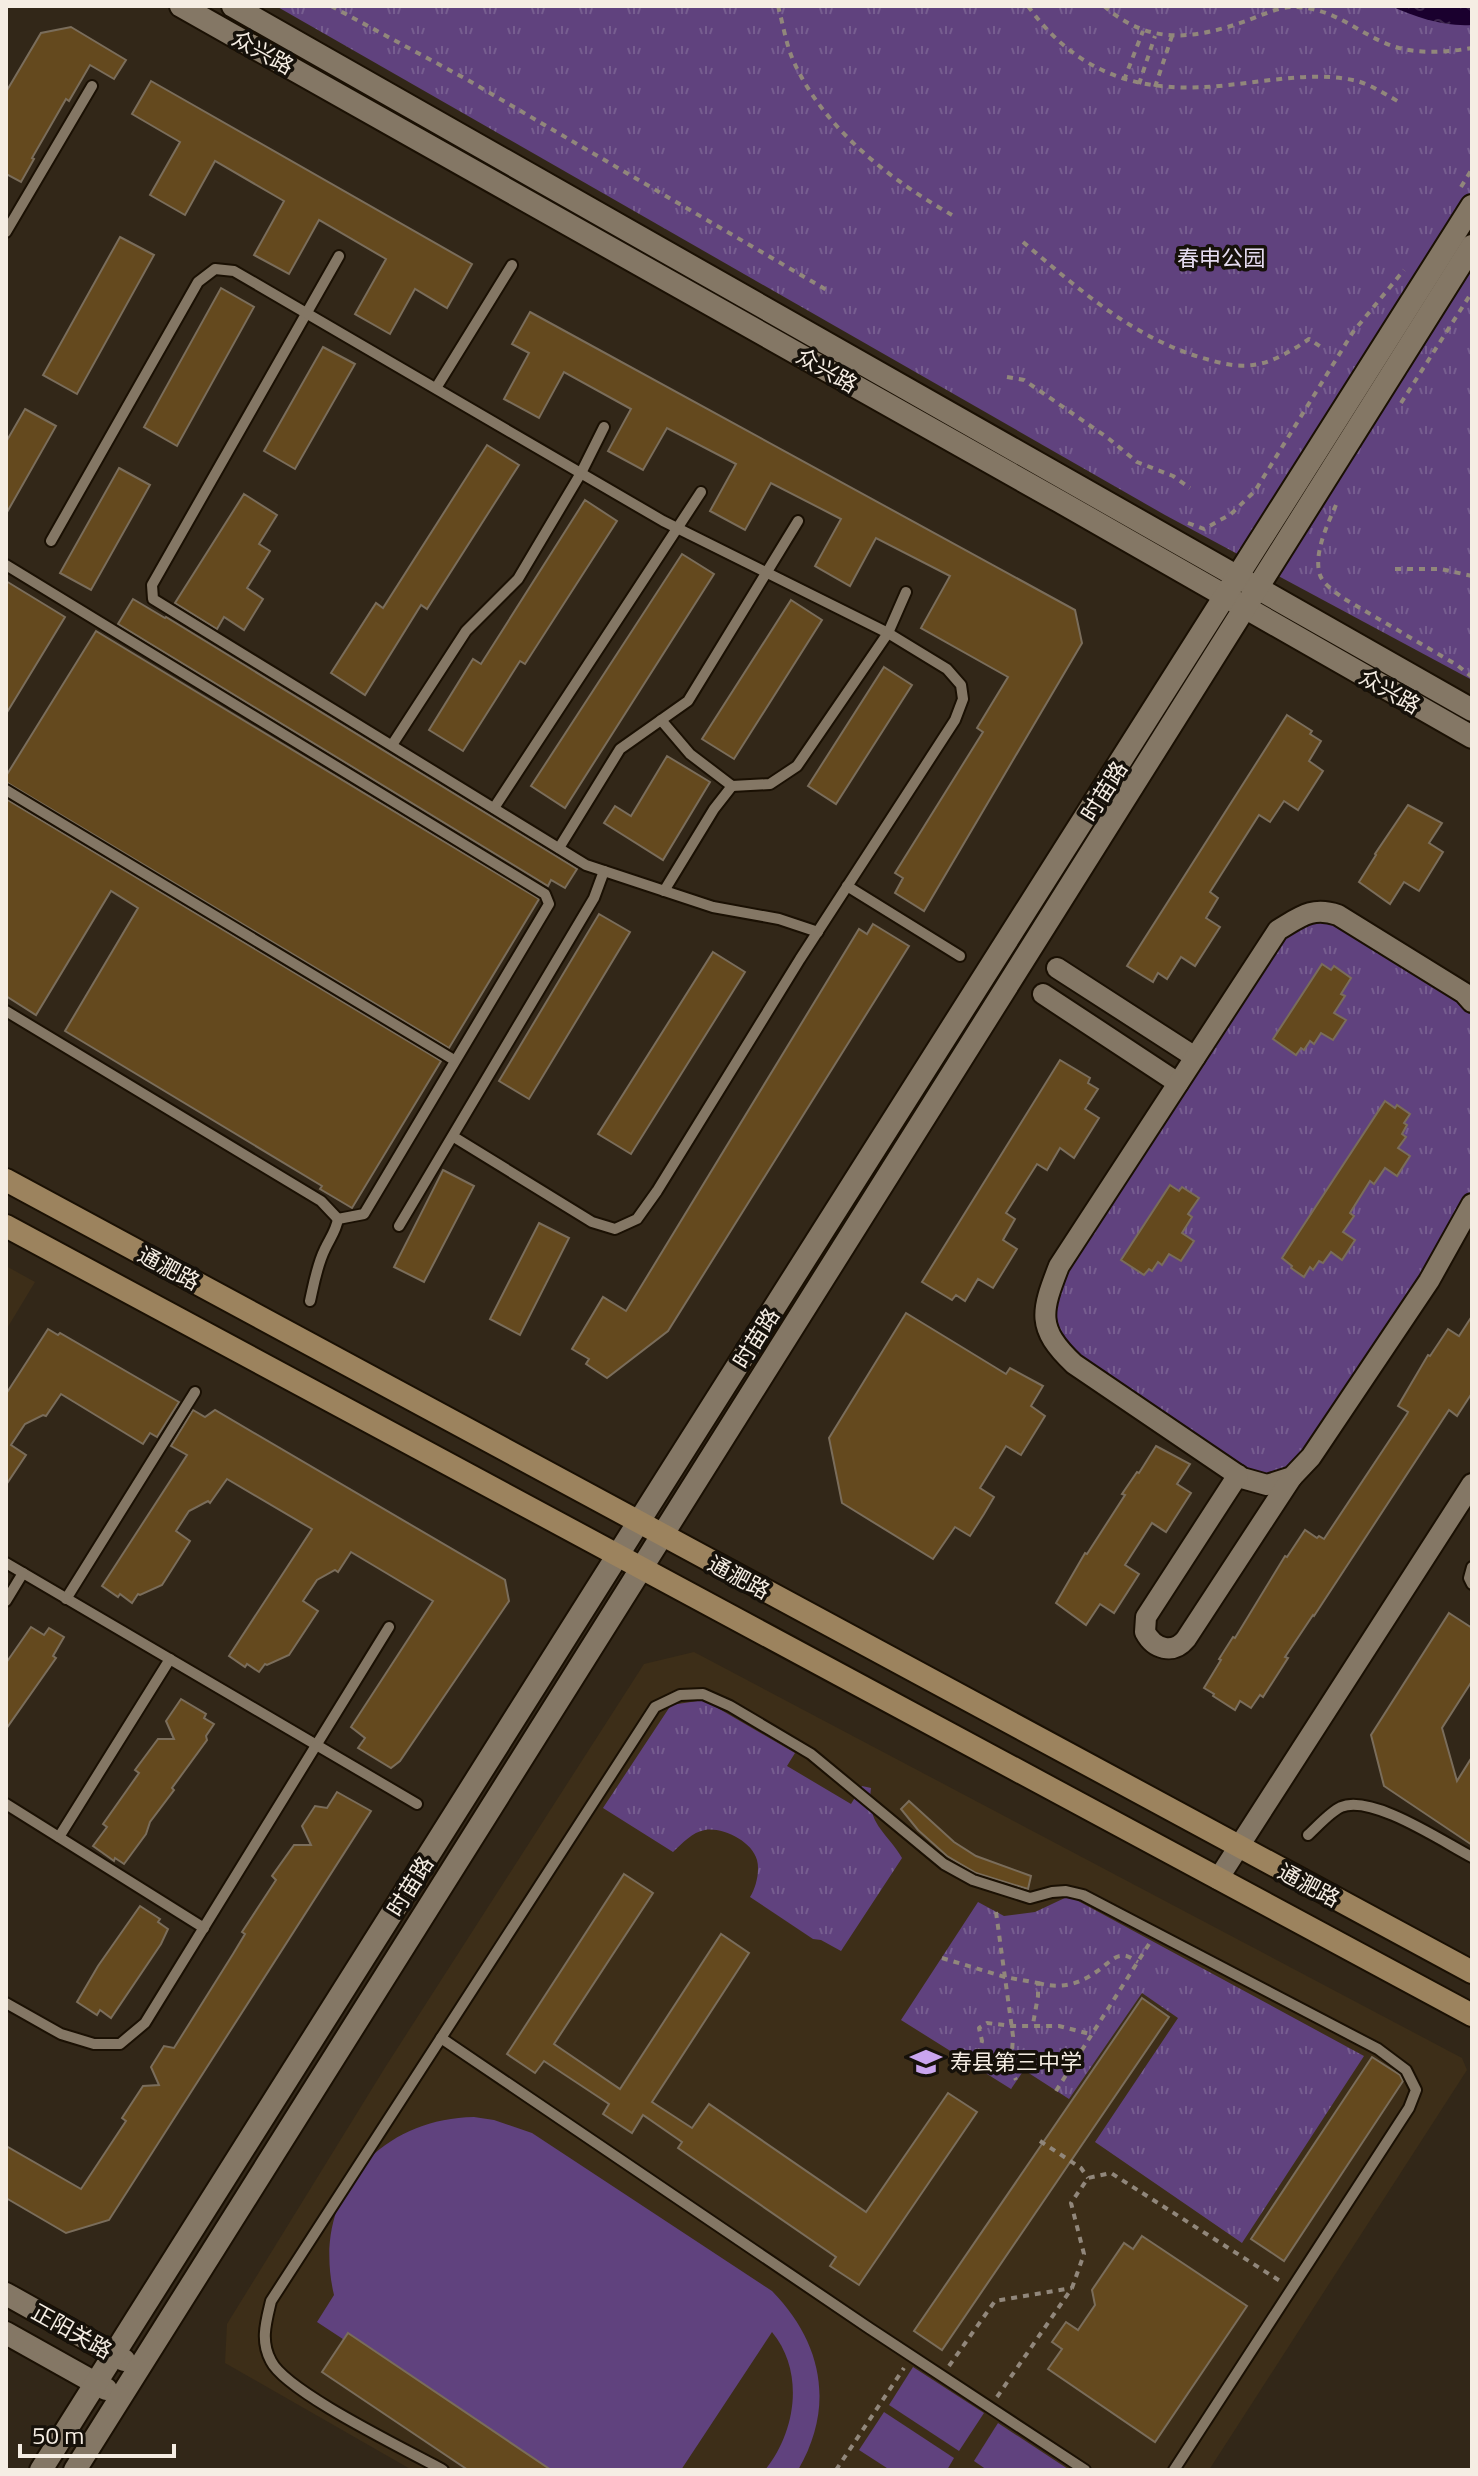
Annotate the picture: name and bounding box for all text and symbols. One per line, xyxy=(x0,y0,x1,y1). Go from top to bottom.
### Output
street label: 众兴路 xyxy=(226,21,300,83)
park label: 春申公园 xyxy=(1177,241,1265,275)
street label: 众兴路 xyxy=(790,339,864,401)
street label: 众兴路 xyxy=(1353,660,1427,722)
street label: 时苗路 xyxy=(1072,754,1136,828)
street label: 通淝路 xyxy=(132,1237,206,1299)
street label: 时苗路 xyxy=(724,1301,788,1375)
street label: 通淝路 xyxy=(702,1546,776,1608)
street label: 时苗路 xyxy=(378,1849,442,1923)
street label: 通淝路 xyxy=(1272,1854,1346,1916)
school or university icon: 寿县第三中学 xyxy=(909,2045,943,2079)
place label: 寿县第三中学 xyxy=(950,2045,1082,2079)
street label: 正阳关路 xyxy=(25,2295,119,2367)
scale bar xyxy=(20,2408,174,2458)
text: 50 m xyxy=(32,2417,84,2453)

